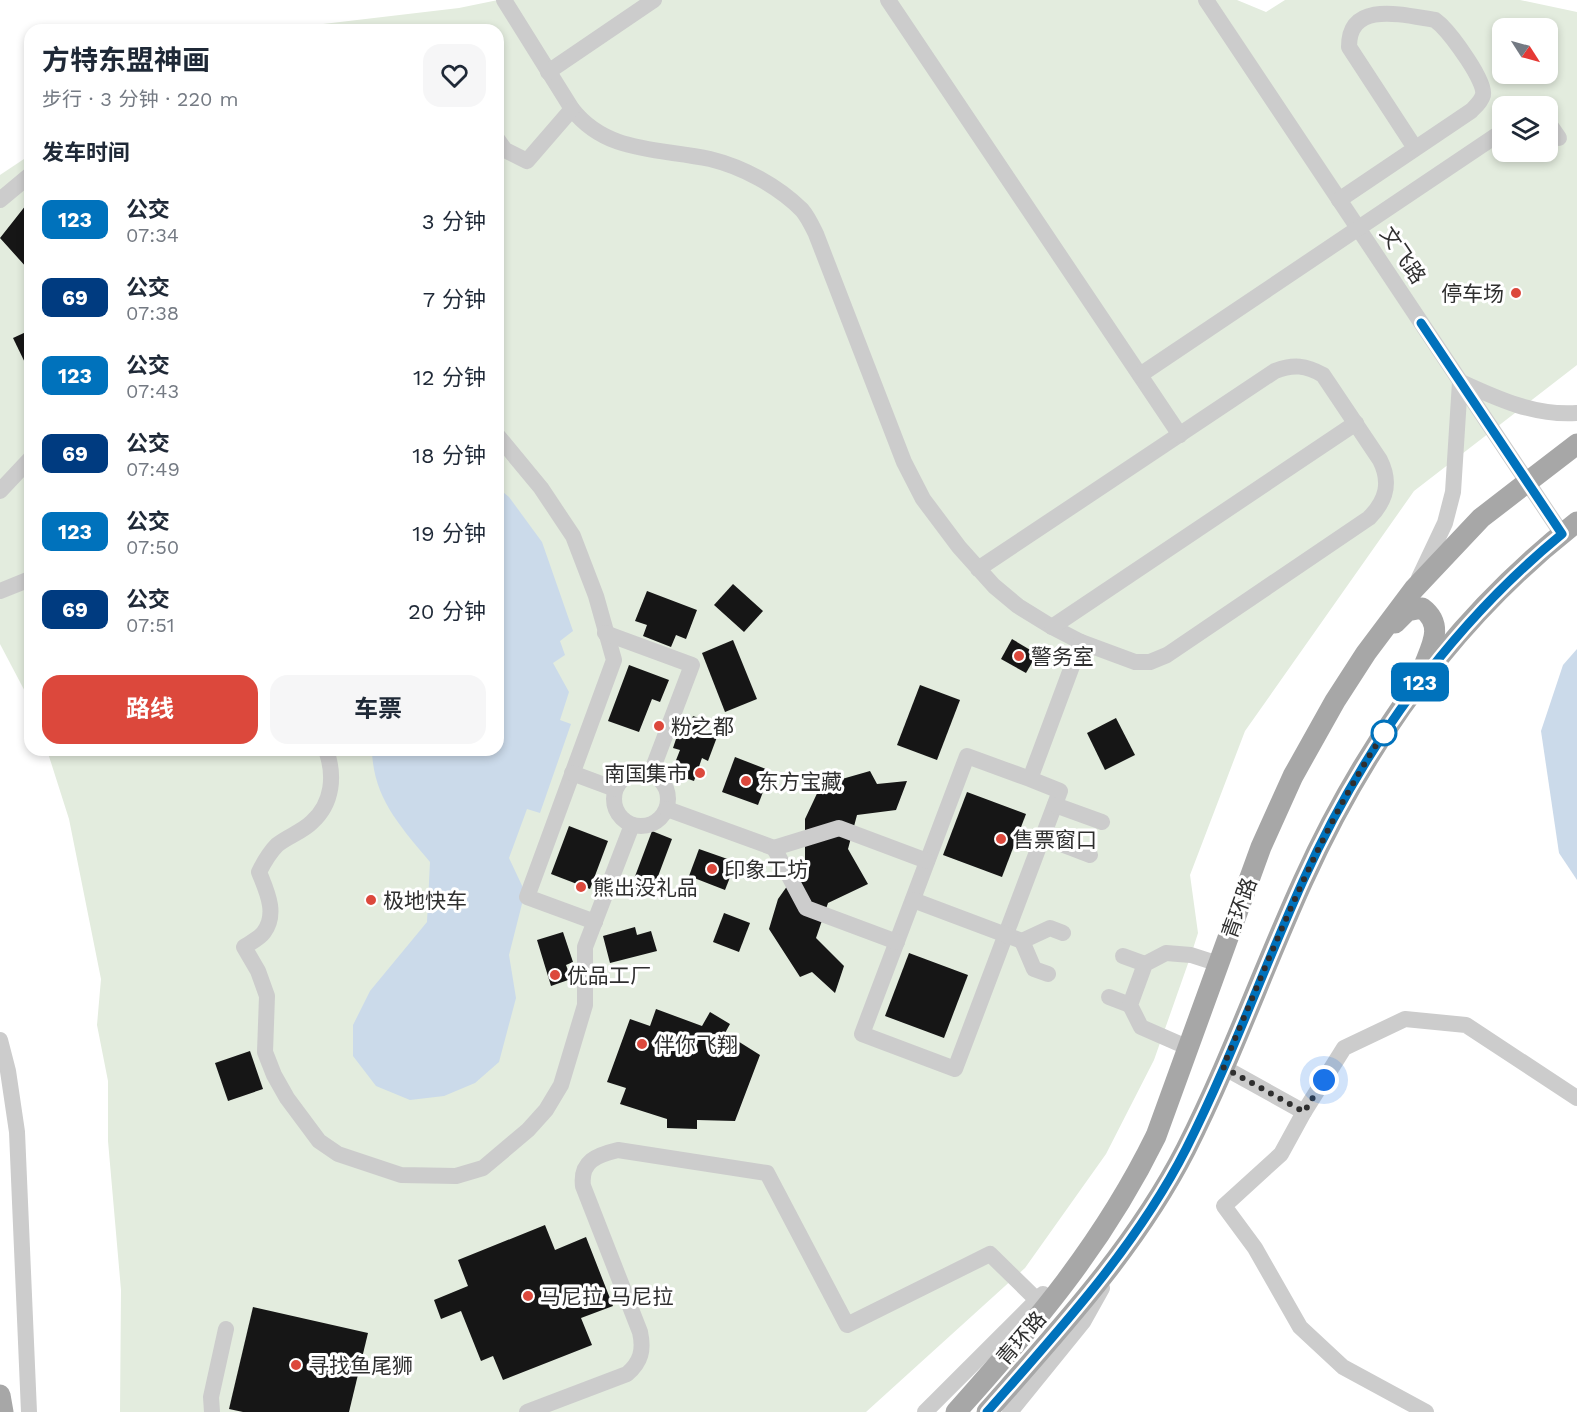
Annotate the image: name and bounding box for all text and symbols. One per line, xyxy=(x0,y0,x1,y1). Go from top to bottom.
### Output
north arrow xyxy=(1492,18,1558,84)
map controls xyxy=(1492,18,1558,162)
text: 方特东盟神画 xyxy=(42,44,210,77)
button: heart xyxy=(423,44,486,107)
text: 步行 · 3 分钟 · 220 m xyxy=(42,87,238,111)
button: layers xyxy=(1492,96,1558,162)
text: 发车时间 xyxy=(42,140,130,165)
text: 公交 xyxy=(126,197,170,222)
text: 123 xyxy=(58,207,92,232)
text: 3 分钟 xyxy=(422,209,486,234)
street label: 文飞路 xyxy=(1375,222,1431,288)
text: 07:34 xyxy=(126,223,179,247)
text: 公交 xyxy=(126,275,170,300)
place label: 停车场 xyxy=(1441,281,1504,306)
text: 69 xyxy=(62,285,88,310)
marker: 停车场 xyxy=(1509,286,1523,300)
text: 7 分钟 xyxy=(423,287,486,312)
text: 07:38 xyxy=(126,301,179,325)
text: 公交 xyxy=(126,353,170,378)
text: 123 xyxy=(58,363,92,388)
text: 12 分钟 xyxy=(413,365,486,390)
text: 07:43 xyxy=(126,379,179,403)
text: 公交 xyxy=(126,431,170,456)
text: 69 xyxy=(62,441,88,466)
text: 18 分钟 xyxy=(412,443,486,468)
text: 07:49 xyxy=(126,457,180,481)
text: 公交 xyxy=(126,509,170,534)
text: 123 xyxy=(58,519,92,544)
text: 19 分钟 xyxy=(412,521,486,546)
text: 07:50 xyxy=(126,535,179,559)
text: 公交 xyxy=(126,587,170,612)
text: 69 xyxy=(62,597,88,622)
text: 20 分钟 xyxy=(408,599,486,624)
text: 07:51 xyxy=(126,613,175,637)
place label: 警务室 xyxy=(1031,644,1094,669)
marker: 警务室 xyxy=(1012,649,1026,663)
line badge: 123 xyxy=(1386,662,1454,702)
text: 123 xyxy=(1403,670,1437,695)
button: 路线 xyxy=(42,675,258,744)
button: 车票 xyxy=(270,675,486,744)
place label: 粉之都 xyxy=(671,714,734,739)
marker: 粉之都 xyxy=(652,719,666,733)
unlabelled marker xyxy=(1371,720,1397,746)
place label: 南国集市 xyxy=(604,761,688,786)
marker: 南国集市 xyxy=(693,766,707,780)
place label: 东方宝藏 xyxy=(758,769,842,794)
marker: 东方宝藏 xyxy=(739,774,753,788)
place label: 售票窗口 xyxy=(1013,827,1097,852)
marker: 售票窗口 xyxy=(994,832,1008,846)
place label: 印象工坊 xyxy=(724,857,808,882)
marker: 印象工坊 xyxy=(705,862,719,876)
street label: 青环路 xyxy=(1216,874,1262,942)
place label: 熊出没礼品 xyxy=(593,875,698,900)
marker: 熊出没礼品 xyxy=(574,880,588,894)
place label: 极地快车 xyxy=(383,888,467,913)
marker: 极地快车 xyxy=(364,893,378,907)
place label: 优品工厂 xyxy=(567,963,651,988)
marker: 优品工厂 xyxy=(548,968,562,982)
place label: 伴你飞翔 xyxy=(654,1032,738,1057)
marker: 伴你飞翔 xyxy=(635,1037,649,1051)
your location xyxy=(1309,1065,1339,1095)
place label: 马尼拉 马尼拉 xyxy=(540,1284,673,1309)
marker: 马尼拉 马尼拉 xyxy=(521,1289,535,1303)
street label: 青环路 xyxy=(991,1306,1051,1370)
place label: 寻找鱼尾狮 xyxy=(308,1353,413,1378)
marker: 寻找鱼尾狮 xyxy=(289,1358,303,1372)

